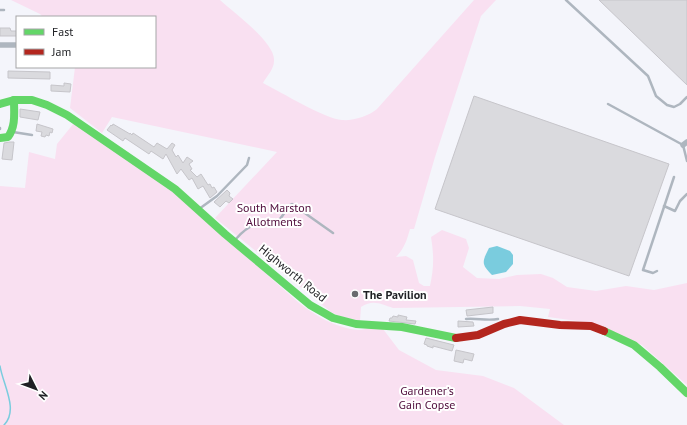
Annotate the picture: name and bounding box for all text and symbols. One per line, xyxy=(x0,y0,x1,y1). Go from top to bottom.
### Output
legend xyxy=(16,16,156,68)
text: Fast xyxy=(52,24,73,39)
text: Jam xyxy=(51,44,71,59)
park label: South Marston Allotments xyxy=(237,200,311,229)
street label: Highworth Road xyxy=(256,241,330,305)
place label: The Pavilion xyxy=(363,287,427,302)
marker: The Pavilion xyxy=(350,289,360,299)
north arrow xyxy=(16,369,56,409)
park label: Gardener's Gain Copse xyxy=(399,383,455,412)
text: N xyxy=(36,388,51,403)

